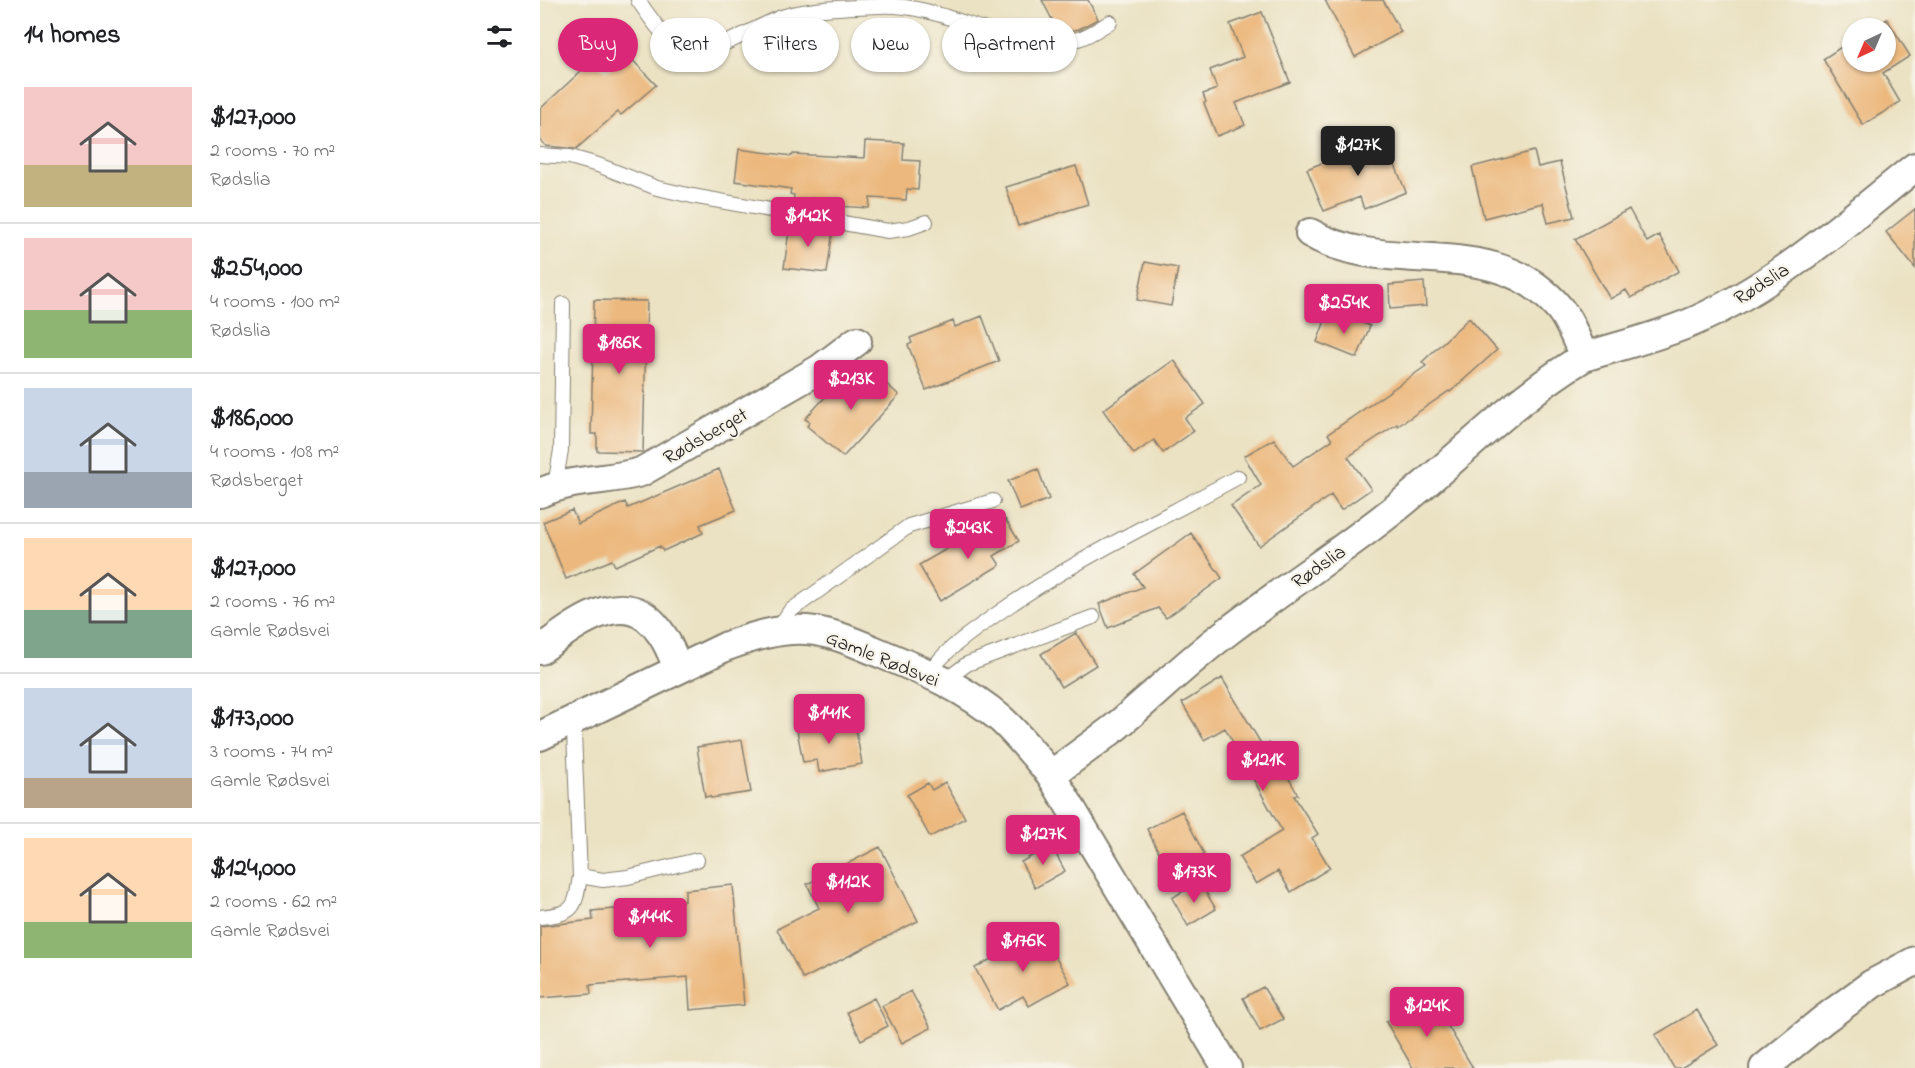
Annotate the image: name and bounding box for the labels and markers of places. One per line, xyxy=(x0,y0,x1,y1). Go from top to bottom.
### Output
pin: $127K xyxy=(1316,126,1400,177)
pin: $142K xyxy=(766,197,850,248)
pin: $254K xyxy=(1302,284,1386,335)
pin: $186K xyxy=(577,324,661,375)
pin: $213K xyxy=(809,360,893,411)
pin: $243K xyxy=(926,509,1010,560)
pin: $141K xyxy=(787,694,871,745)
pin: $121K xyxy=(1221,741,1305,792)
pin: $127K xyxy=(1001,815,1085,866)
pin: $173K xyxy=(1152,853,1236,904)
pin: $112K xyxy=(806,863,890,914)
pin: $144K xyxy=(608,898,692,949)
pin: $176K xyxy=(981,922,1065,973)
pin: $124K xyxy=(1385,987,1469,1038)

